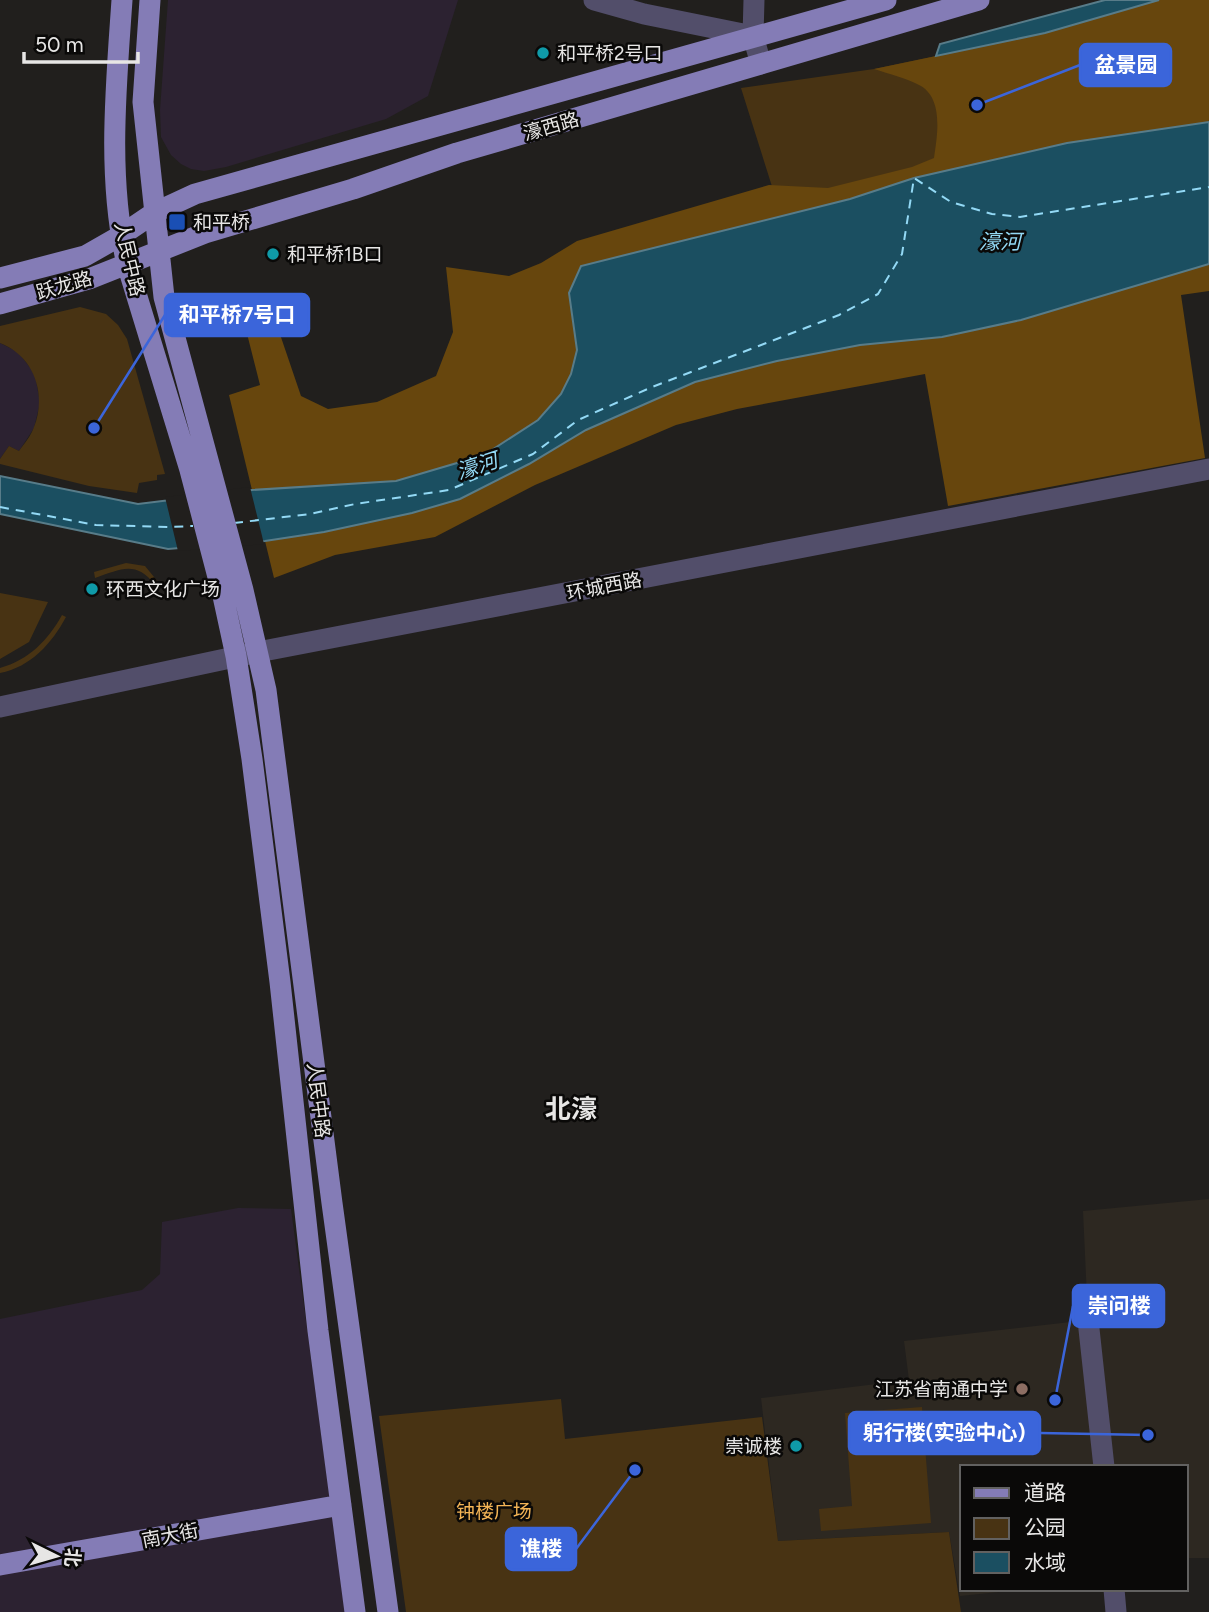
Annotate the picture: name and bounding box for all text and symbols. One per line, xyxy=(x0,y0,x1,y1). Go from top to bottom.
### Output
scale bar xyxy=(24,21,138,65)
text: 50 m xyxy=(35,32,84,57)
place label: 和平桥2号口 xyxy=(557,42,663,65)
callout: 盆景园 xyxy=(1080,44,1171,86)
marker: 和平桥2号口 xyxy=(535,45,551,61)
text: 盆景园 xyxy=(1095,52,1158,77)
street label: 濠西路 xyxy=(521,108,582,145)
place label: 和平桥 xyxy=(193,211,250,234)
marker: 和平桥 xyxy=(167,212,187,232)
street label: 人民中路 xyxy=(110,219,149,299)
water label: 濠河 xyxy=(979,229,1025,254)
place label: 和平桥1B口 xyxy=(287,243,382,266)
marker: 和平桥1B口 xyxy=(265,246,281,262)
street label: 跃龙路 xyxy=(34,267,95,304)
callout: 和平桥7号口 xyxy=(165,294,309,336)
text: 和平桥7号口 xyxy=(179,302,295,327)
water label: 濠河 xyxy=(453,446,504,484)
street label: 环城西路 xyxy=(565,568,644,605)
place label: 环西文化广场 xyxy=(106,578,220,601)
marker: 环西文化广场 xyxy=(84,581,100,597)
street label: 人民中路 xyxy=(302,1061,335,1139)
district label: 北濠 xyxy=(545,1093,597,1125)
callout: 崇问楼 xyxy=(1073,1285,1164,1327)
text: 崇问楼 xyxy=(1088,1293,1151,1318)
place label: 江苏省南通中学 xyxy=(875,1378,1008,1401)
marker: 江苏省南通中学 xyxy=(1014,1381,1030,1397)
callout: 躬行楼(实验中心) xyxy=(849,1412,1040,1454)
text: 躬行楼(实验中心) xyxy=(862,1420,1026,1445)
place label: 崇诚楼 xyxy=(725,1435,782,1458)
marker: 崇诚楼 xyxy=(788,1438,804,1454)
legend xyxy=(960,1465,1188,1591)
text: 道路 xyxy=(1024,1480,1066,1505)
park label: 钟楼广场 xyxy=(456,1500,532,1523)
text: 公园 xyxy=(1024,1515,1066,1540)
street label: 南大街 xyxy=(140,1519,200,1552)
north arrow xyxy=(21,1521,91,1591)
callout: 谯楼 xyxy=(506,1528,576,1570)
text: 谯楼 xyxy=(520,1536,562,1561)
text: 北 xyxy=(60,1547,85,1568)
text: 水域 xyxy=(1024,1550,1066,1575)

